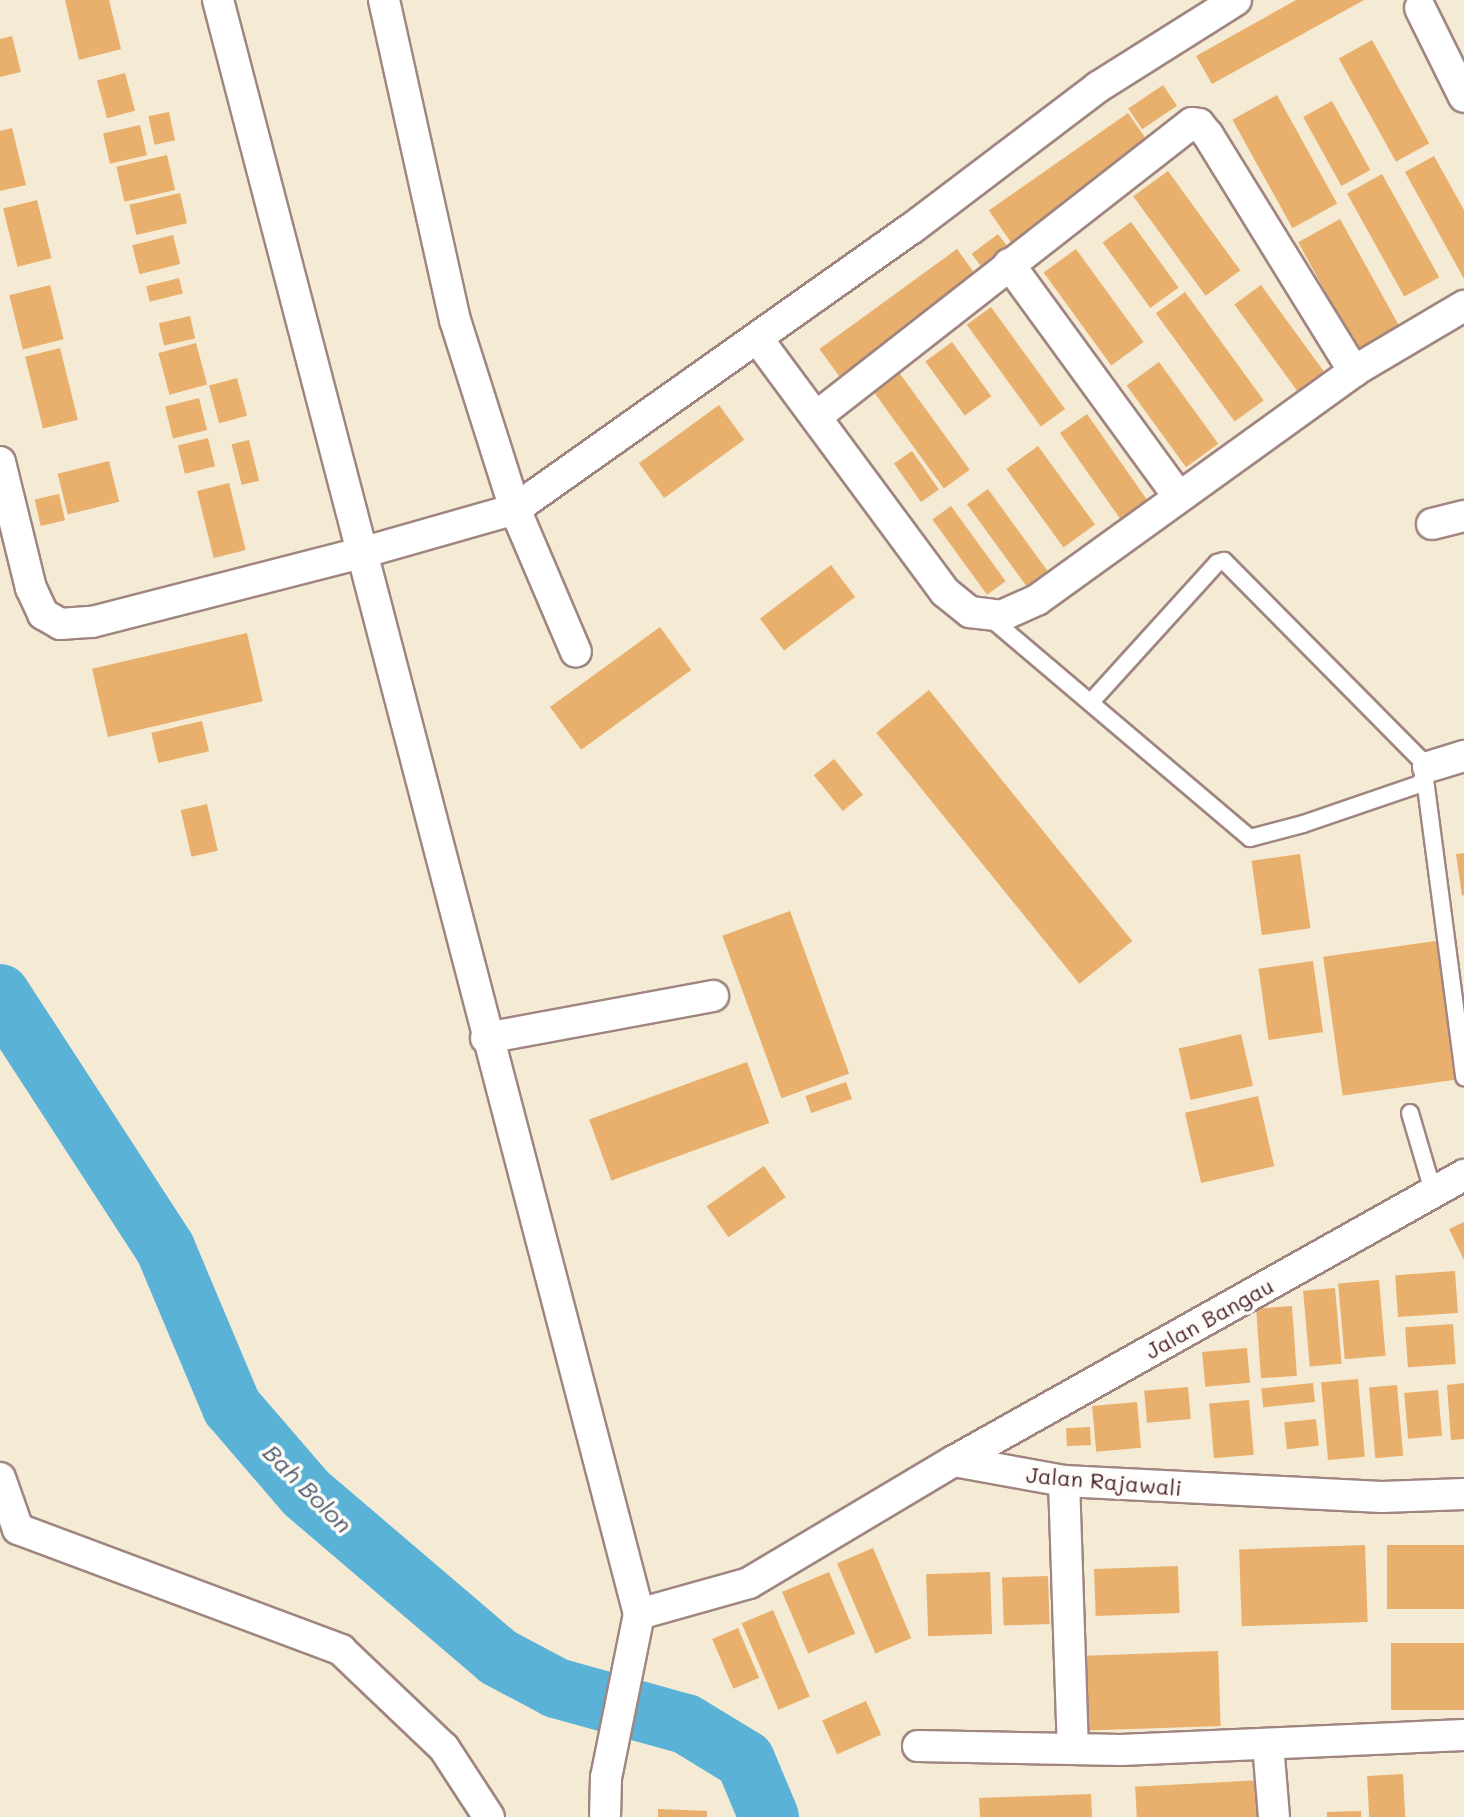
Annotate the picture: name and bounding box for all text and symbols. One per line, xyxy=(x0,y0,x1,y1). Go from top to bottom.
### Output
street label: Jalan Bangau xyxy=(1140,1272,1278,1364)
water label: Bah Bolon xyxy=(258,1438,358,1538)
street label: Jalan Rajawali xyxy=(1025,1461,1183,1501)

